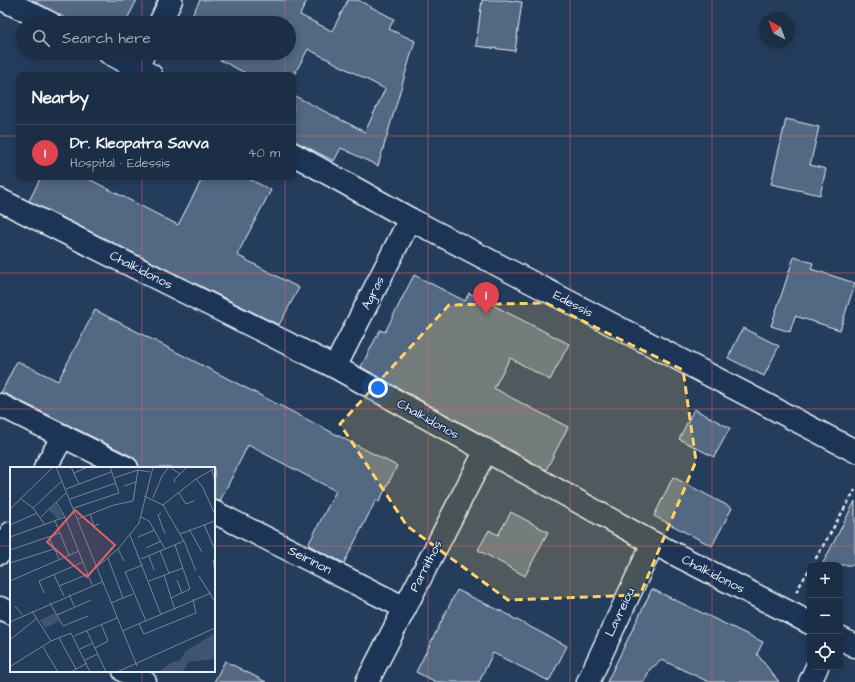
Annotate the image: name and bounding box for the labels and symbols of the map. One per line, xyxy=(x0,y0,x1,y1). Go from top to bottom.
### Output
north arrow xyxy=(759,12,795,48)
street label: Chalkidonos xyxy=(106,246,176,294)
street label: Agras xyxy=(357,273,390,313)
pin: 1 xyxy=(473,282,499,315)
street label: Edessis xyxy=(550,286,597,322)
your location xyxy=(368,378,388,398)
street label: Chalkidonos xyxy=(394,395,463,444)
inset map xyxy=(10,467,215,672)
street label: Parnithos xyxy=(405,537,447,595)
street label: Seirinon xyxy=(285,541,335,579)
street label: Chalkidonos xyxy=(678,550,748,598)
street label: Lavreiou xyxy=(601,584,639,640)

